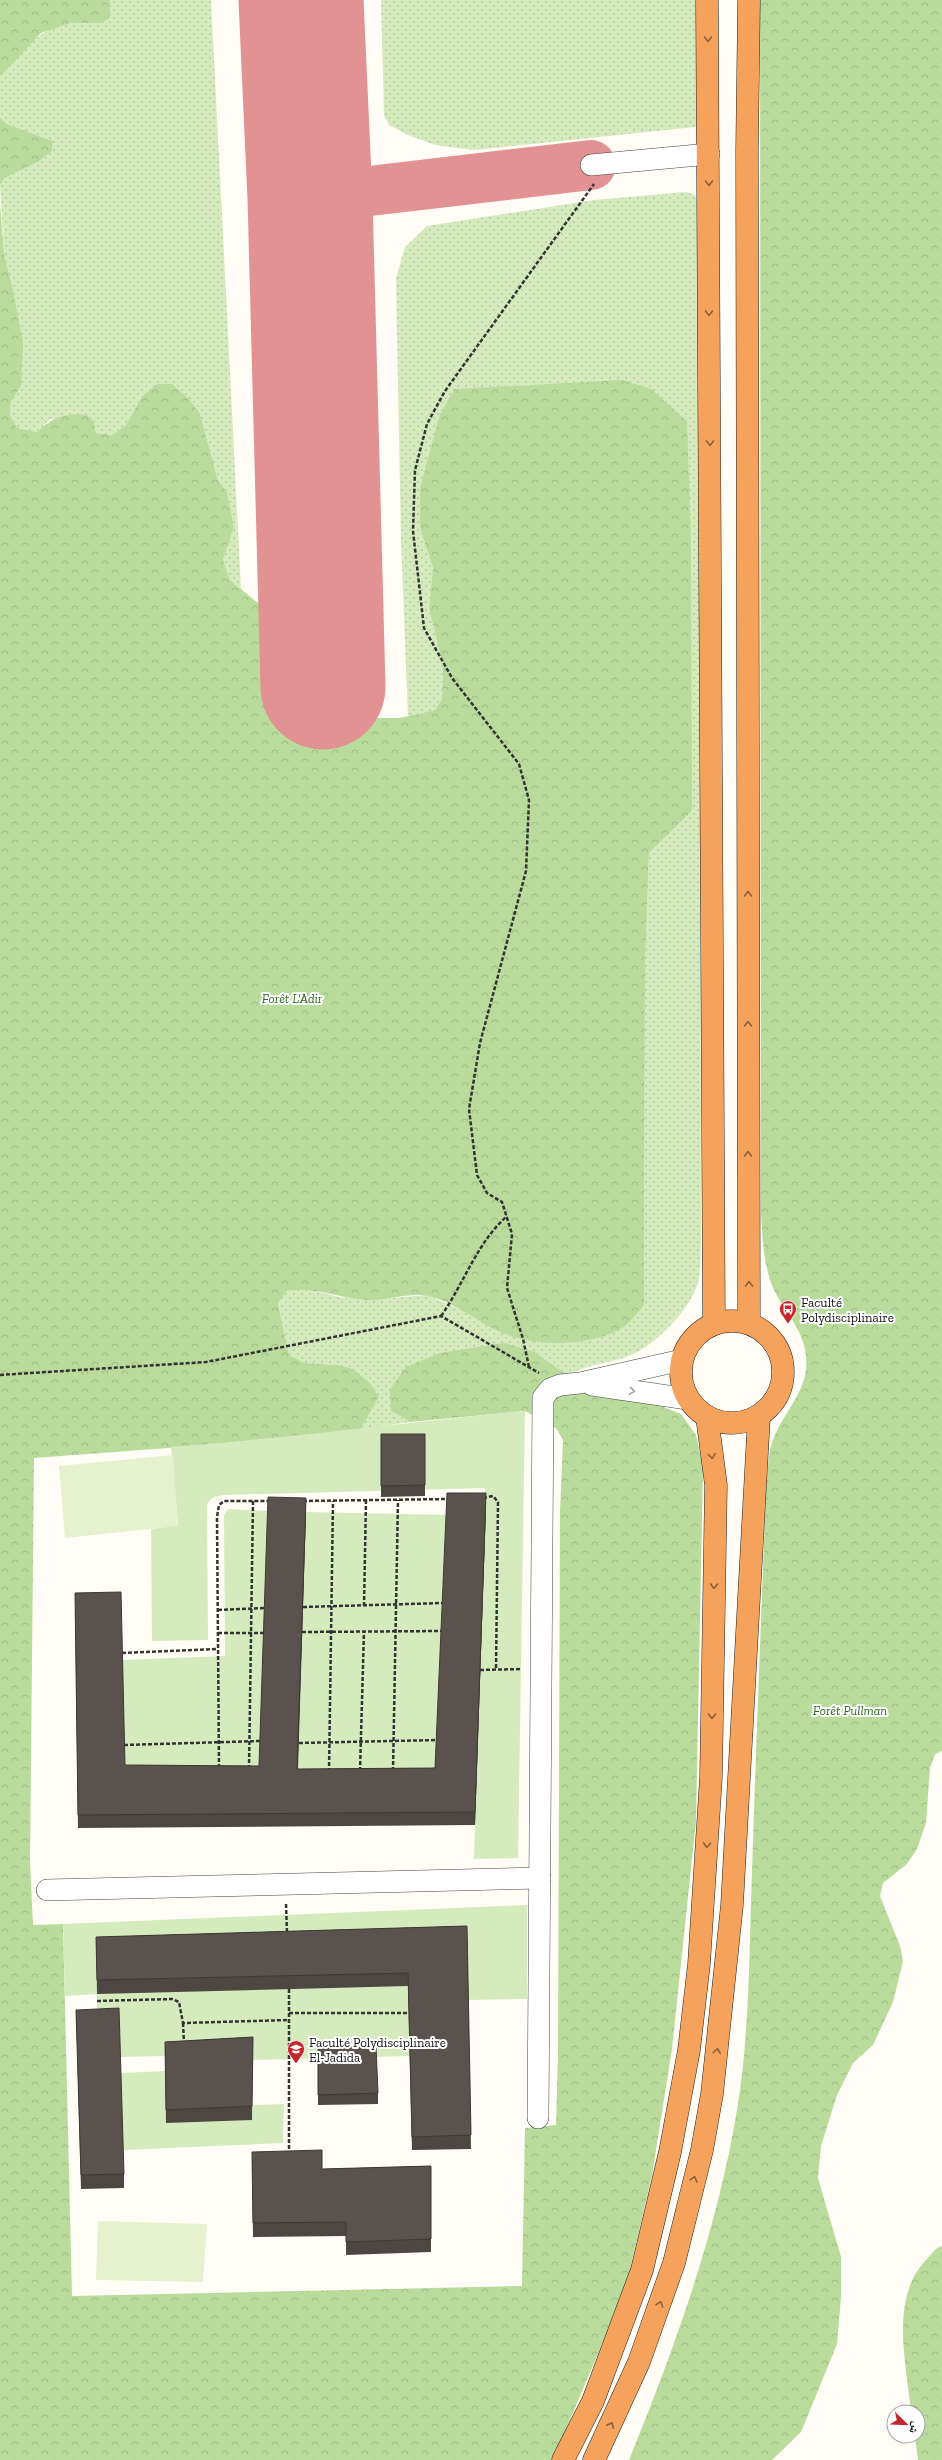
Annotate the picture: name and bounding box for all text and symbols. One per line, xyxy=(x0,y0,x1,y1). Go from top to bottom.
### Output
one-way arrow xyxy=(704,36,712,42)
one-way arrow xyxy=(705,180,713,186)
one-way arrow xyxy=(705,310,714,316)
one-way arrow xyxy=(706,440,714,446)
one-way arrow xyxy=(744,891,752,897)
park label: Forêt L'Adir xyxy=(262,991,323,1006)
one-way arrow xyxy=(744,1021,752,1027)
one-way arrow xyxy=(744,1151,752,1157)
one-way arrow xyxy=(745,1281,753,1287)
place label: Faculté Polydisciplinaire xyxy=(801,1295,894,1325)
bus stop icon: Faculté Polydisciplinaire xyxy=(778,1299,798,1324)
one-way arrow xyxy=(629,1386,635,1395)
one-way arrow xyxy=(707,1453,716,1459)
one-way arrow xyxy=(710,1583,718,1589)
park label: Forêt Pullman xyxy=(813,1703,887,1718)
one-way arrow xyxy=(708,1713,716,1719)
one-way arrow xyxy=(703,1842,712,1849)
place label: Faculté Polydisciplinaire El-Jadida xyxy=(309,2035,446,2065)
school or university icon: Faculté Polydisciplinaire El-Jadida xyxy=(286,2039,306,2064)
one-way arrow xyxy=(713,2048,722,2054)
one-way arrow xyxy=(689,2176,698,2183)
one-way arrow xyxy=(655,2301,663,2308)
north arrow xyxy=(886,2404,926,2444)
text: ش xyxy=(905,2419,923,2436)
one-way arrow xyxy=(606,2421,614,2429)

